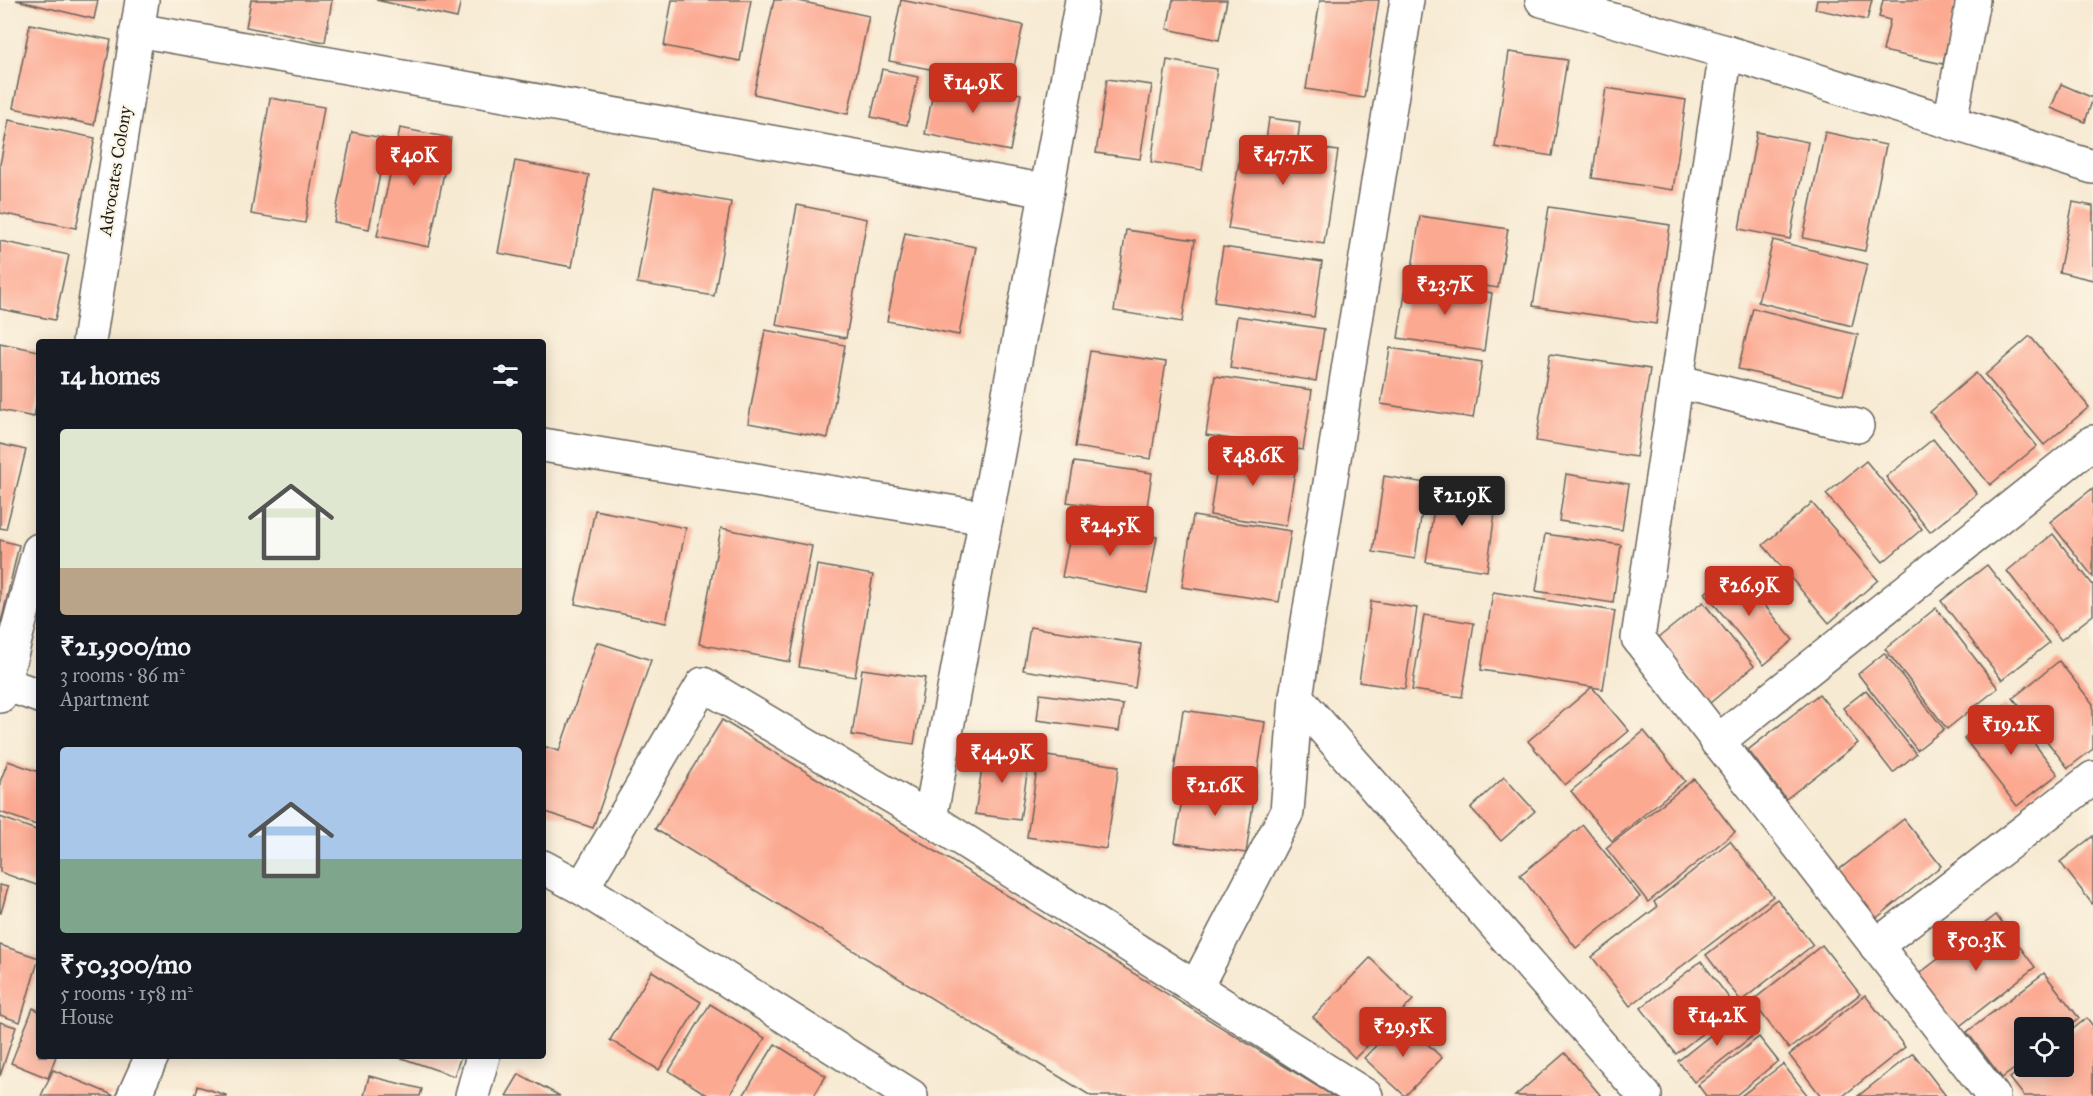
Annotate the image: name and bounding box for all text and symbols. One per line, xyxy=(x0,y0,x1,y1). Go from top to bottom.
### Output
pin: ₹14.9K xyxy=(924,63,1022,114)
text: ₹14.9K xyxy=(943,70,1003,94)
street label: Advocates Colony xyxy=(94,104,136,239)
pin: ₹47.7K xyxy=(1234,135,1332,186)
pin: ₹40K xyxy=(378,136,450,187)
text: ₹47.7K xyxy=(1253,142,1313,166)
text: ₹40K xyxy=(390,143,438,167)
pin: ₹23.7K xyxy=(1396,265,1494,316)
text: ₹23.7K xyxy=(1416,272,1474,296)
text: 14 homes xyxy=(60,359,160,391)
icon: filters xyxy=(489,359,522,392)
pin: ₹48.6K xyxy=(1204,436,1302,487)
text: ₹48.6K xyxy=(1222,443,1284,467)
icon: home xyxy=(237,468,345,576)
pin: ₹21.9K xyxy=(1413,476,1511,527)
text: ₹21.9K xyxy=(1433,483,1491,507)
pin: ₹24.5K xyxy=(1061,506,1159,557)
text: ₹24.5K xyxy=(1080,513,1140,537)
pin: ₹26.9K xyxy=(1700,566,1798,617)
text: ₹26.9K xyxy=(1719,573,1779,597)
text: ₹21,900/mo xyxy=(60,630,191,662)
text: 3 rooms · 86 m² xyxy=(60,663,185,687)
text: Apartment xyxy=(60,687,149,711)
pin: ₹19.2K xyxy=(1962,705,2060,756)
text: ₹19.2K xyxy=(1982,712,2040,736)
pin: ₹44.9K xyxy=(953,733,1051,784)
text: ₹44.9K xyxy=(970,740,1034,764)
pin: ₹21.6K xyxy=(1166,766,1264,817)
text: ₹21.6K xyxy=(1186,773,1244,797)
icon: home xyxy=(237,786,345,894)
pin: ₹50.3K xyxy=(1927,921,2025,972)
text: ₹50.3K xyxy=(1947,928,2005,952)
text: ₹50,300/mo xyxy=(60,948,192,980)
text: 5 rooms · 158 m² xyxy=(60,981,193,1005)
pin: ₹14.2K xyxy=(1668,996,1766,1047)
text: ₹14.2K xyxy=(1687,1003,1747,1027)
text: House xyxy=(60,1005,114,1029)
pin: ₹29.5K xyxy=(1354,1007,1452,1058)
text: ₹29.5K xyxy=(1373,1014,1433,1038)
map controls xyxy=(2014,1017,2074,1077)
button: locate xyxy=(2014,1017,2074,1077)

